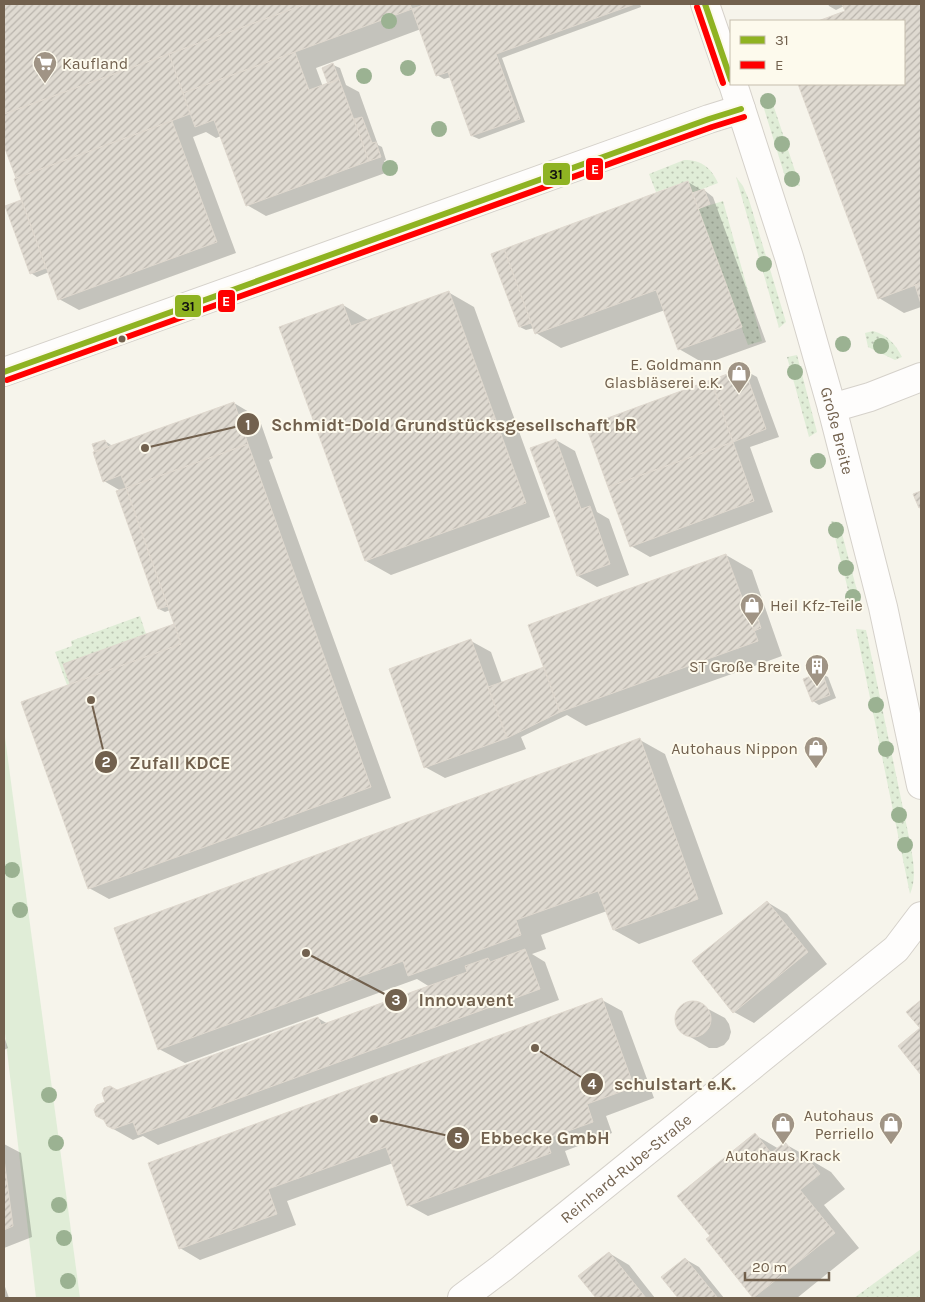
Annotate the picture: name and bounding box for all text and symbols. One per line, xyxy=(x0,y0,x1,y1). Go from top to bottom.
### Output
legend xyxy=(730,20,905,85)
text: 31 xyxy=(775,31,789,49)
supermarket icon: Kaufland xyxy=(32,50,58,84)
place label: Kaufland xyxy=(62,54,128,73)
text: E xyxy=(775,56,783,74)
line badge: E xyxy=(585,157,604,181)
text: E xyxy=(591,161,599,178)
line badge: 31 xyxy=(542,162,571,186)
text: 31 xyxy=(549,166,563,183)
line badge: E xyxy=(217,289,236,313)
text: E xyxy=(222,293,230,310)
line badge: 31 xyxy=(174,294,202,318)
text: 31 xyxy=(181,298,195,315)
unlabelled marker xyxy=(117,334,127,344)
place label: E. Goldmann Glasbläserei e.K. xyxy=(604,355,722,392)
shop icon: E. Goldmann Glasbläserei e.K. xyxy=(726,360,752,394)
street label: Große Breite xyxy=(817,385,858,476)
callout: Schmidt-Dold Grundstücksgesellschaft bR xyxy=(236,408,646,441)
text: Schmidt-Dold Grundstücksgesellschaft bR xyxy=(271,414,637,436)
text: 1 xyxy=(245,416,251,434)
shop icon: Heil Kfz-Teile xyxy=(739,592,765,626)
place label: Heil Kfz-Teile xyxy=(770,596,863,615)
building icon: ST Große Breite xyxy=(804,653,830,687)
place label: ST Große Breite xyxy=(689,657,800,676)
shop icon: Autohaus Nippon xyxy=(803,735,829,769)
place label: Autohaus Nippon xyxy=(671,739,798,758)
callout: Zufall KDCE xyxy=(94,746,240,779)
text: Zufall KDCE xyxy=(129,752,231,774)
text: 2 xyxy=(101,753,111,771)
callout: Innovavent xyxy=(383,983,523,1016)
text: Innovavent xyxy=(418,989,514,1011)
text: 3 xyxy=(391,991,401,1009)
callout: schulstart e.K. xyxy=(579,1067,746,1100)
text: schulstart e.K. xyxy=(614,1073,736,1095)
text: 4 xyxy=(588,1075,597,1093)
place label: Autohaus Perriello xyxy=(804,1106,874,1143)
street label: Reinhard-Rube-Straße xyxy=(556,1109,695,1227)
shop icon: Autohaus Krack xyxy=(770,1111,796,1145)
shop icon: Autohaus Perriello xyxy=(878,1111,904,1145)
callout: Ebbecke GmbH xyxy=(446,1121,620,1154)
text: Ebbecke GmbH xyxy=(480,1127,610,1149)
text: 5 xyxy=(454,1129,463,1147)
place label: Autohaus Krack xyxy=(725,1146,841,1165)
scale bar xyxy=(745,1250,829,1282)
text: 20 m xyxy=(752,1258,787,1276)

